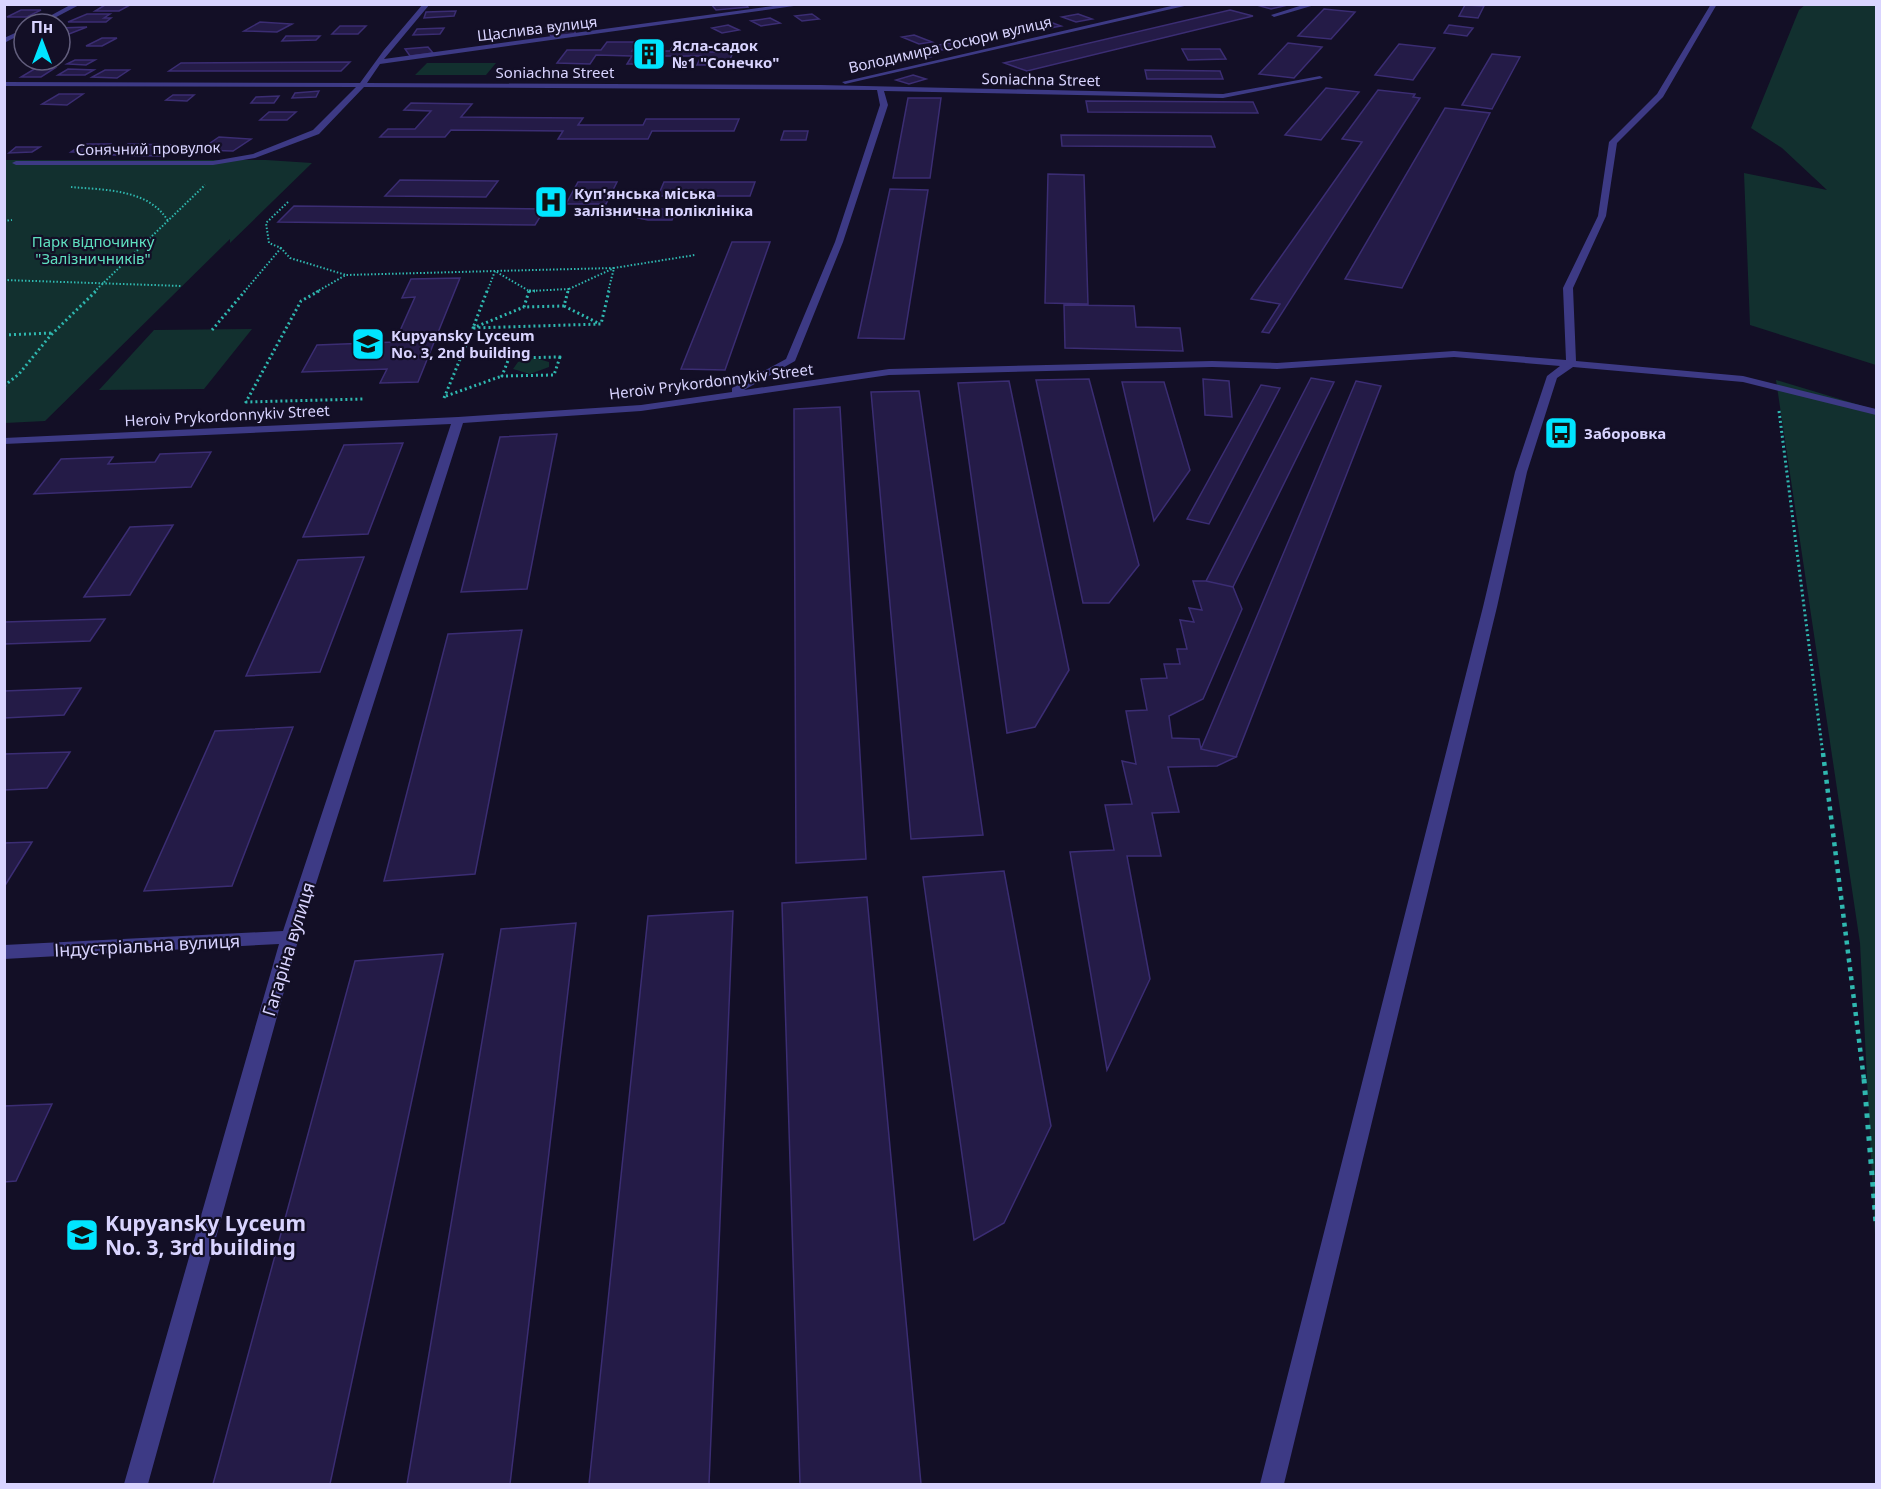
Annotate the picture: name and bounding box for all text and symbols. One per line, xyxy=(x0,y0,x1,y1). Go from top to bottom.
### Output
street label: Щаслива вулиця xyxy=(476,11,598,45)
street label: Володимира Сосюри вулиця xyxy=(846,11,1054,77)
north arrow xyxy=(12,12,72,72)
text: Пн xyxy=(31,16,53,38)
place label: Ясла-садок №1 "Сонечко" xyxy=(672,35,779,72)
building icon: Ясла-садок №1 "Сонечко" xyxy=(631,36,667,72)
street label: Soniachna Street xyxy=(496,62,615,82)
street label: Soniachna Street xyxy=(981,68,1101,90)
street label: Сонячний провулок xyxy=(75,137,221,159)
place label: Куп'янська міська залізнична поліклініка xyxy=(574,183,753,220)
hospital icon: Куп'янська міська залізнична поліклініка xyxy=(533,184,569,220)
park label: Парк відпочинку "Залізничників" xyxy=(32,231,155,268)
place label: Kupyansky Lyceum No. 3, 2nd building xyxy=(391,325,535,362)
school or university icon: Kupyansky Lyceum No. 3, 2nd building xyxy=(350,326,386,362)
street label: Heroiv Prykordonnykiv Street xyxy=(608,358,815,403)
street label: Heroiv Prykordonnykiv Street xyxy=(124,400,331,430)
bus stop icon: Заборовка xyxy=(1543,415,1579,451)
place label: Заборовка xyxy=(1584,423,1666,443)
street label: Гагаріна вулиця xyxy=(256,879,320,1019)
street label: Індустріальна вулиця xyxy=(53,928,241,962)
place label: Kupyansky Lyceum No. 3, 3rd building xyxy=(105,1209,306,1261)
school or university icon: Kupyansky Lyceum No. 3, 3rd building xyxy=(64,1217,100,1253)

